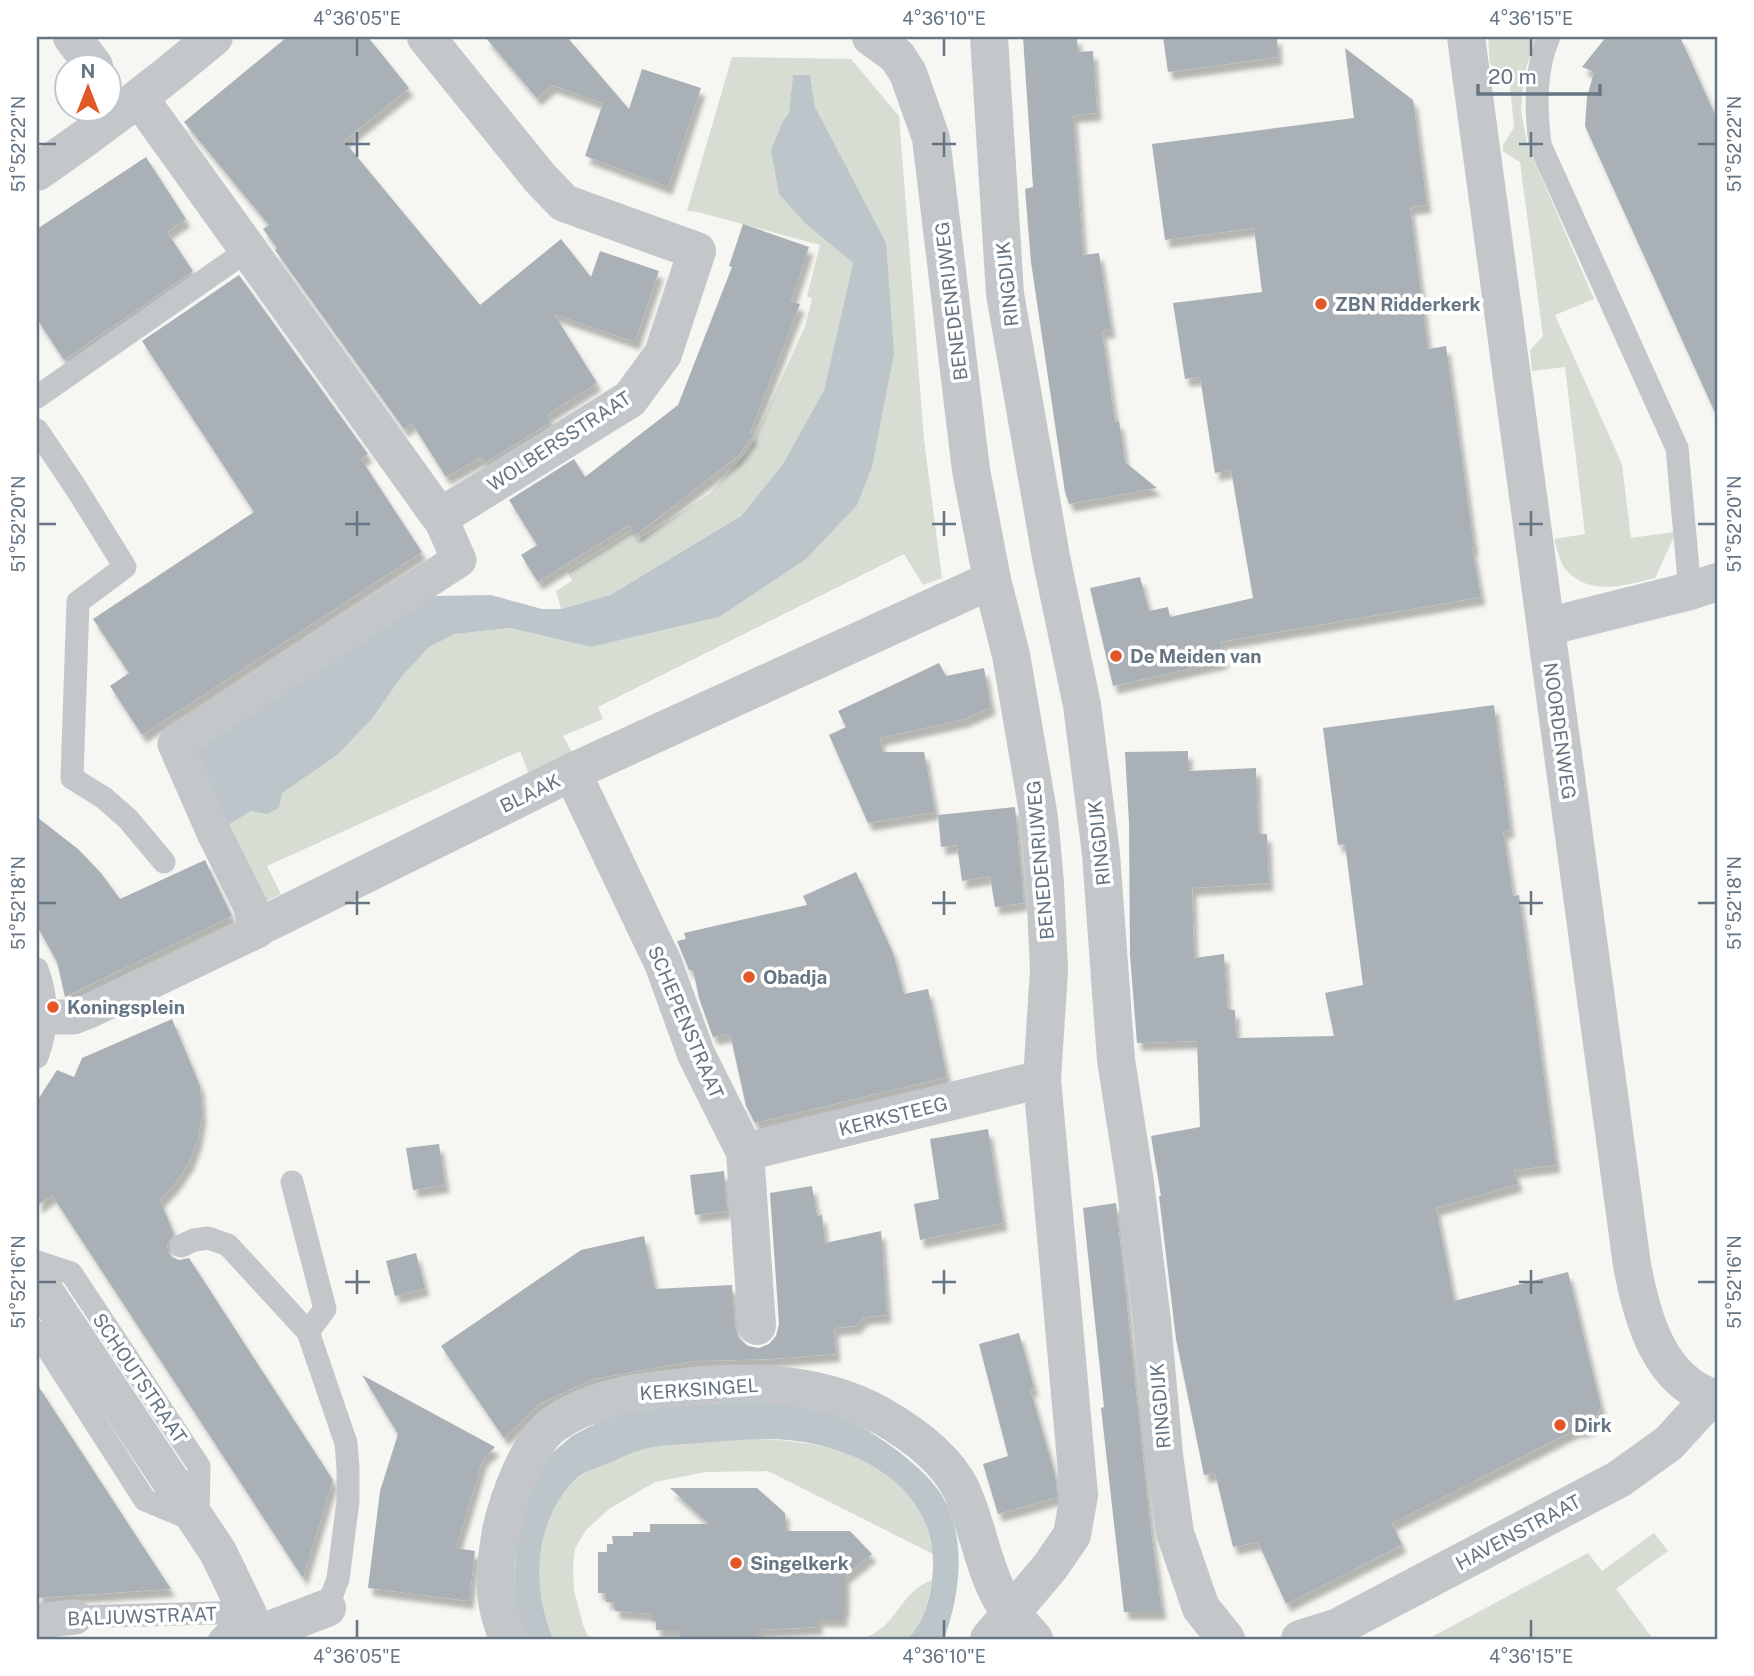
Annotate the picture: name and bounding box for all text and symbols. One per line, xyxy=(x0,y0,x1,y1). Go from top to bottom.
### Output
text: 4°36'05"E xyxy=(313,8,401,29)
text: 4°36'10"E xyxy=(902,8,986,29)
text: 4°36'15"E xyxy=(1489,8,1573,29)
north arrow xyxy=(52,52,122,122)
scale bar xyxy=(1478,52,1600,96)
text: N xyxy=(81,60,95,82)
text: 20 m xyxy=(1488,64,1537,89)
text: 51°52'22"N xyxy=(8,96,29,192)
text: 51°52'22"N xyxy=(1724,96,1745,192)
street label: BENEDENRIJWEG xyxy=(930,220,972,382)
street label: RINGDIJK xyxy=(992,240,1022,328)
place label: ZBN Ridderkerk xyxy=(1335,293,1481,315)
marker: ZBN Ridderkerk xyxy=(1313,296,1329,312)
street label: WOLBERSSTRAAT xyxy=(483,387,635,495)
text: 51°52'20"N xyxy=(8,476,29,572)
text: 51°52'20"N xyxy=(1724,476,1745,572)
place label: De Meiden van xyxy=(1130,645,1262,667)
marker: De Meiden van xyxy=(1108,648,1124,664)
street label: NOORDENWEG xyxy=(1539,661,1581,801)
street label: BLAAK xyxy=(496,769,564,817)
street label: BENEDENRIJWEG xyxy=(1022,779,1058,941)
street label: RINGDIJK xyxy=(1084,799,1114,887)
text: 51°52'18"N xyxy=(8,856,29,950)
text: 51°52'18"N xyxy=(1724,856,1745,950)
street label: SCHEPENSTRAAT xyxy=(644,942,728,1102)
place label: Obadja xyxy=(763,966,827,988)
marker: Obadja xyxy=(741,969,757,985)
place label: Koningsplein xyxy=(67,996,185,1018)
marker: Koningsplein xyxy=(45,999,61,1015)
street label: KERKSTEEG xyxy=(836,1092,950,1140)
text: 51°52'16"N xyxy=(8,1235,29,1329)
text: 51°52'16"N xyxy=(1724,1235,1745,1329)
street label: SCHOUTSTRAAT xyxy=(88,1309,192,1447)
street label: RINGDIJK xyxy=(1145,1362,1175,1449)
street label: KERKSINGEL xyxy=(639,1374,759,1404)
place label: Dirk xyxy=(1574,1414,1612,1436)
marker: Dirk xyxy=(1552,1417,1568,1433)
street label: HAVENSTRAAT xyxy=(1452,1490,1584,1574)
place label: Singelkerk xyxy=(750,1552,849,1574)
marker: Singelkerk xyxy=(728,1555,744,1571)
street label: BALJUWSTRAAT xyxy=(67,1602,217,1630)
text: 4°36'05"E xyxy=(313,1646,401,1667)
text: 4°36'10"E xyxy=(902,1646,986,1667)
text: 4°36'15"E xyxy=(1489,1646,1573,1667)

